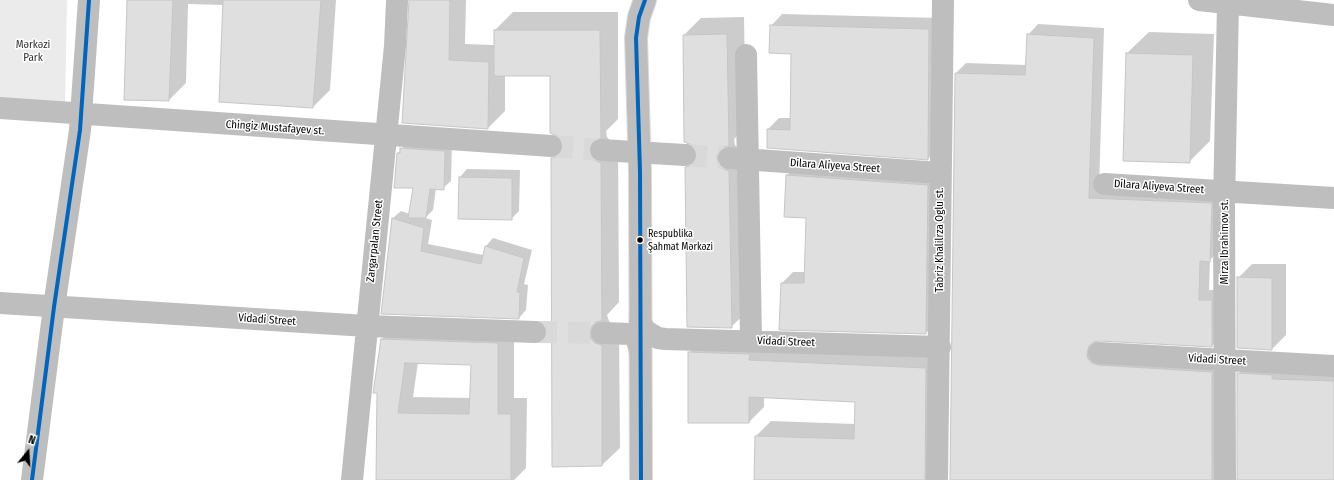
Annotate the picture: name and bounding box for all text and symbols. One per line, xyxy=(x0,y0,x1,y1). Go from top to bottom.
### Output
park label: Mərkəzi Park xyxy=(16,38,50,64)
street label: Chingiz Mustafayev st. xyxy=(225,118,325,138)
street label: Dilara Aliyeva Street xyxy=(789,156,881,176)
street label: Dilara Aliyeva Street xyxy=(1113,177,1205,197)
street label: Tabriz Khalilrza Oglu st. xyxy=(933,188,947,292)
street label: Zargarpalan Street xyxy=(364,199,386,283)
street label: Mirza Ibrahimov st. xyxy=(1218,199,1232,285)
place label: Respublika Şahmat Mərkəzi xyxy=(648,228,713,252)
marker: Respublika Şahmat Mərkəzi xyxy=(635,235,645,245)
street label: Vidadi Street xyxy=(238,311,296,329)
street label: Vidadi Street xyxy=(757,334,815,350)
street label: Vidadi Street xyxy=(1188,352,1246,368)
north arrow xyxy=(8,432,48,472)
text: N xyxy=(27,433,37,447)

